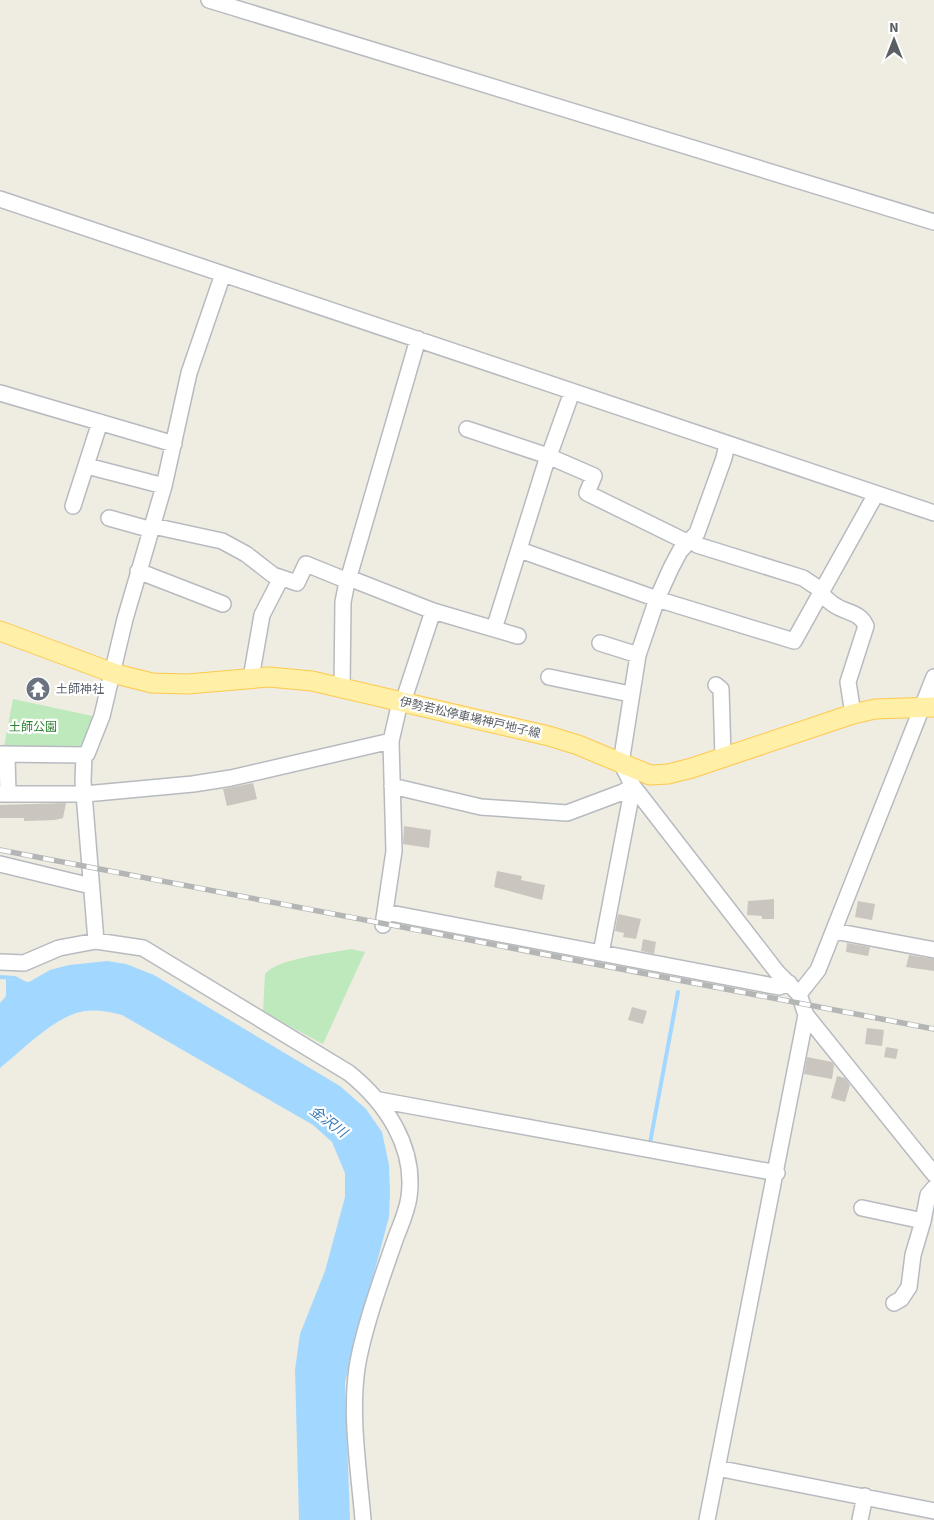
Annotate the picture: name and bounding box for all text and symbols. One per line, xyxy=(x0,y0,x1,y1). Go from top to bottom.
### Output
north arrow xyxy=(869,15,919,65)
text: N xyxy=(889,18,899,38)
temple icon: 土師神社 xyxy=(25,676,51,702)
place label: 土師神社 xyxy=(56,681,104,698)
street label: 伊勢若松停車場神戸地子線 xyxy=(398,694,542,742)
park label: 土師公園 xyxy=(9,719,57,736)
water label: 金沢川 xyxy=(305,1101,352,1144)

